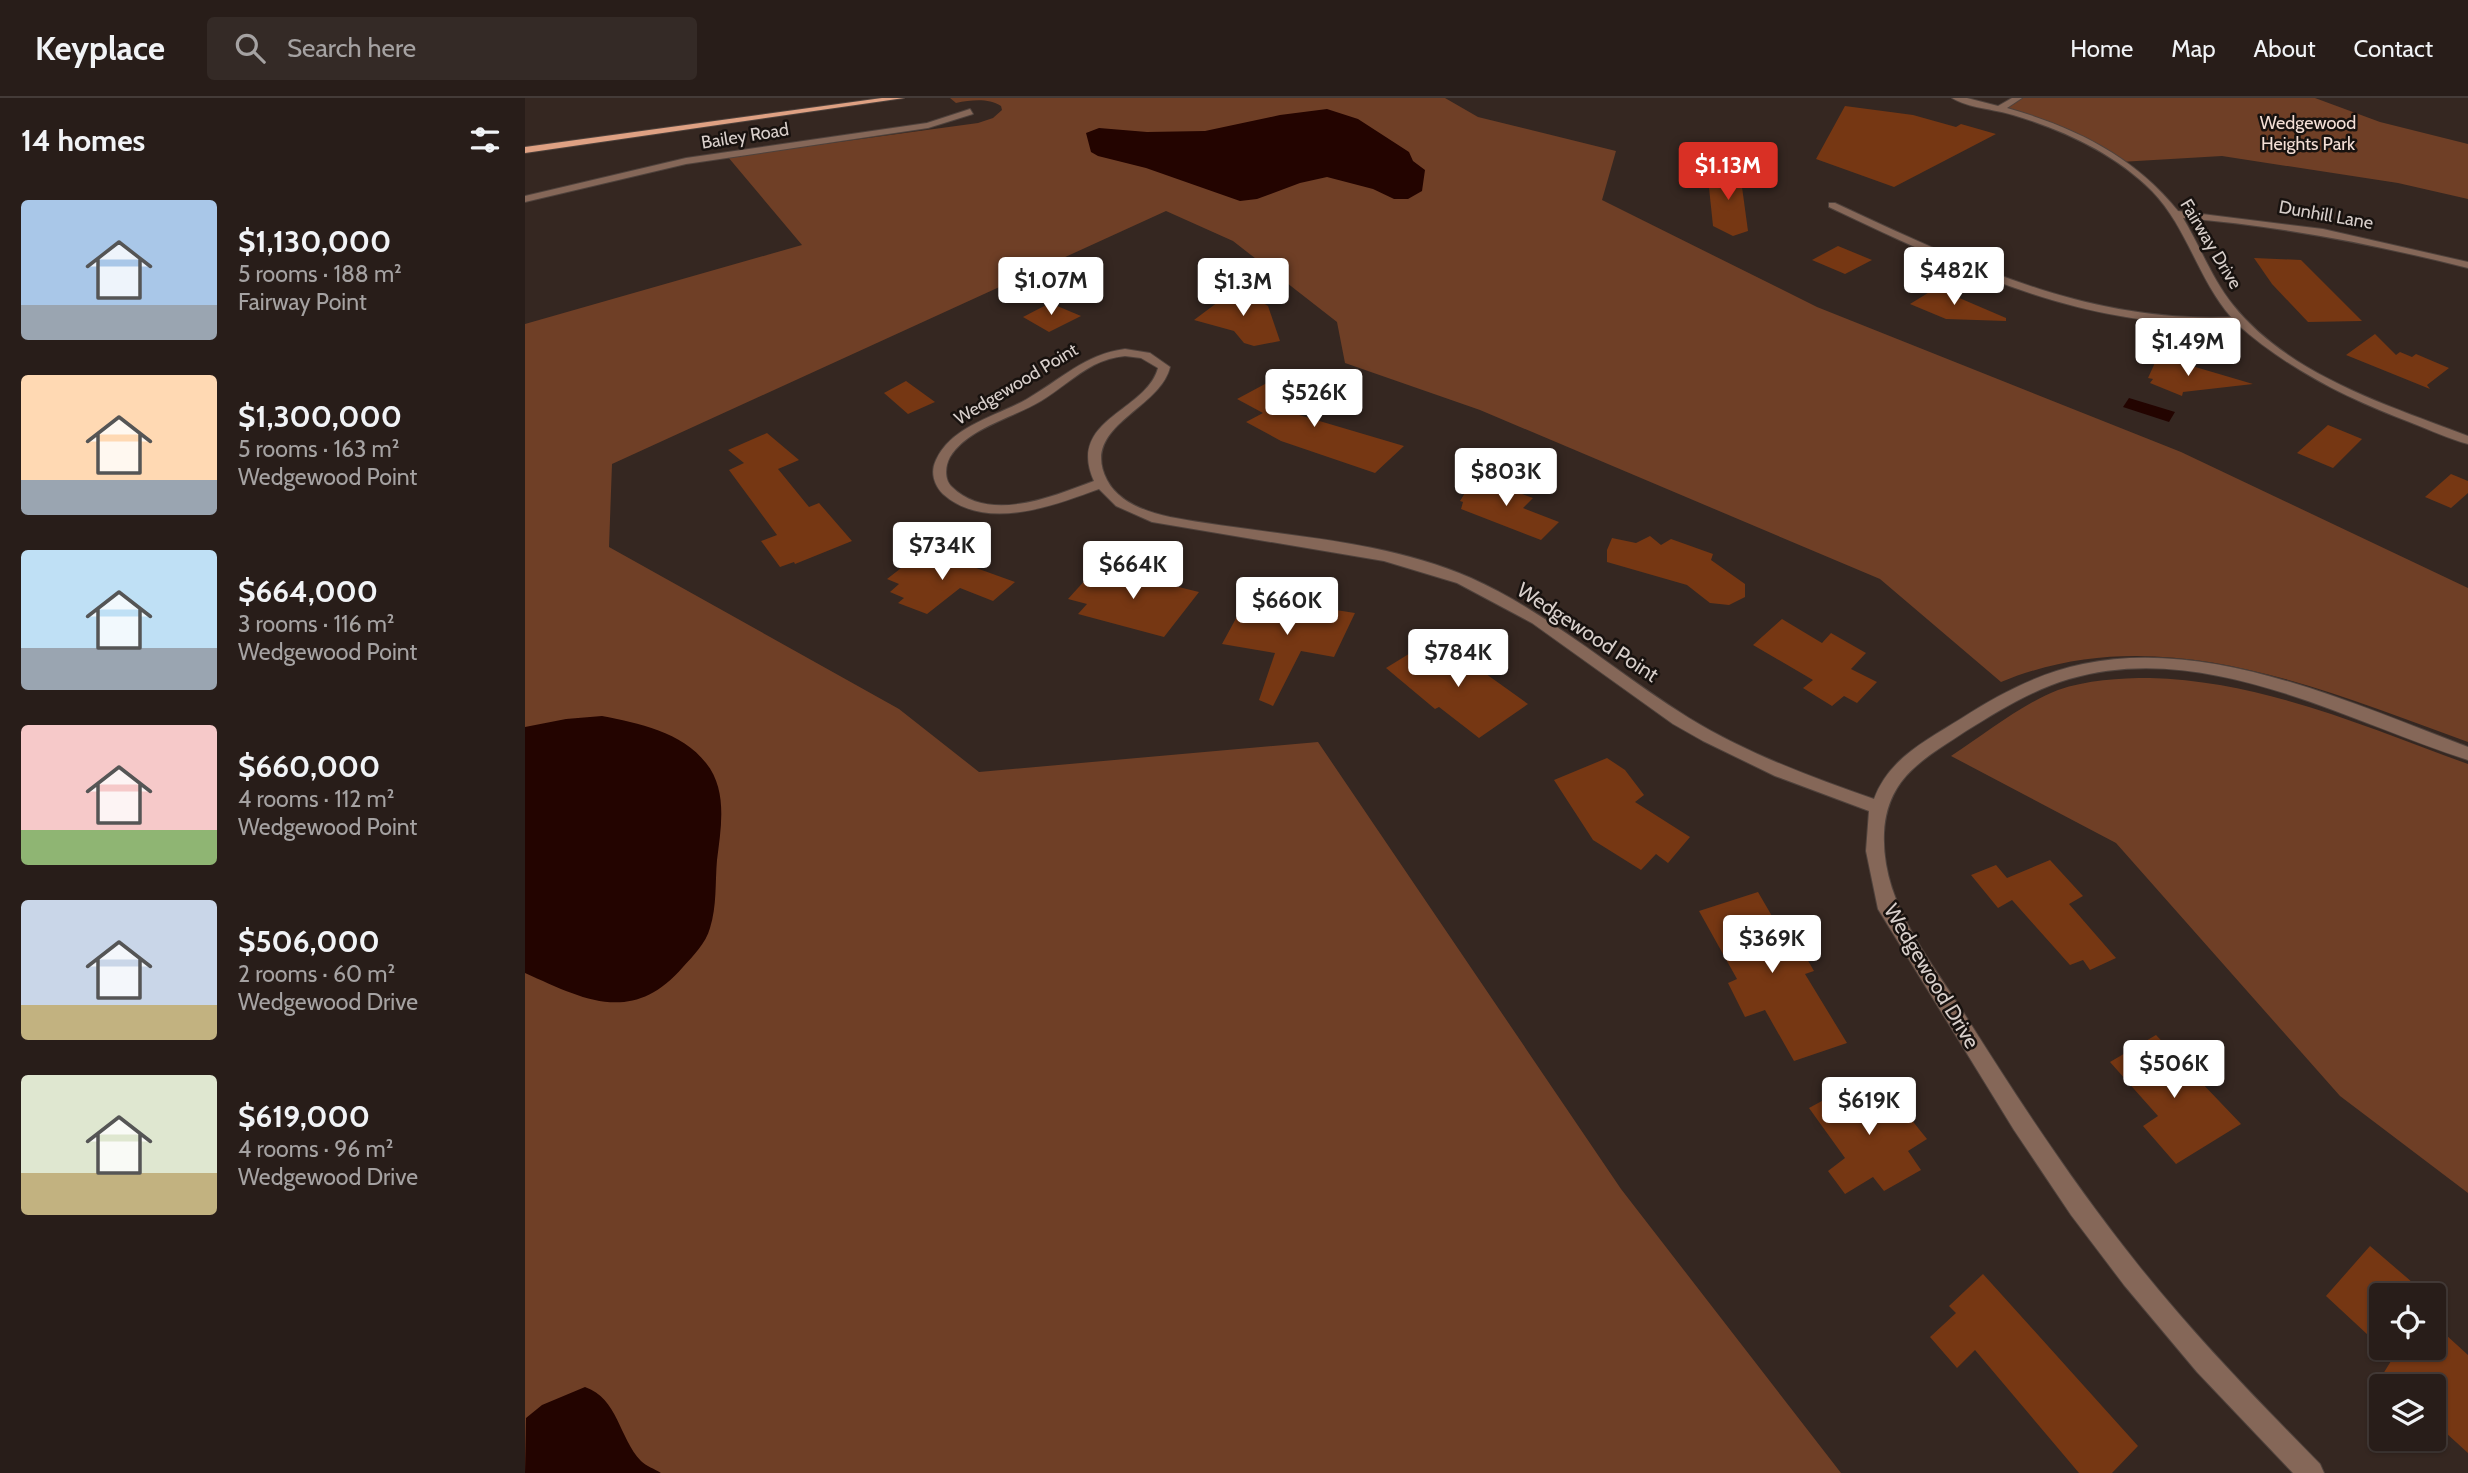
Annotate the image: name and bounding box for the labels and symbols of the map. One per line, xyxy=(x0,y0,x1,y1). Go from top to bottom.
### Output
park label: Wedgewood Heights Park xyxy=(2260,112,2356,155)
street label: Bailey Road xyxy=(699,118,791,154)
pin: $1.13M xyxy=(1671,142,1785,202)
street label: Fairway Drive xyxy=(2175,195,2247,293)
street label: Dunhill Lane xyxy=(2277,196,2375,234)
pin: $482K xyxy=(1905,248,2003,307)
pin: $1.07M xyxy=(994,258,1108,317)
pin: $1.3M xyxy=(1194,258,1292,318)
pin: $1.49M xyxy=(2131,318,2245,378)
street label: Wedgewood Point xyxy=(950,338,1082,430)
pin: $526K xyxy=(1265,370,1363,429)
pin: $803K xyxy=(1457,448,1555,508)
pin: $734K xyxy=(893,522,991,582)
pin: $664K xyxy=(1084,542,1182,601)
street label: Wedgewood Point xyxy=(1513,577,1663,687)
pin: $660K xyxy=(1238,578,1336,637)
pin: $784K xyxy=(1409,630,1507,689)
street label: Wedgewood Drive xyxy=(1879,899,1985,1053)
pin: $369K xyxy=(1723,916,1821,975)
pin: $506K xyxy=(2125,1040,2223,1100)
pin: $619K xyxy=(1820,1077,1918,1137)

